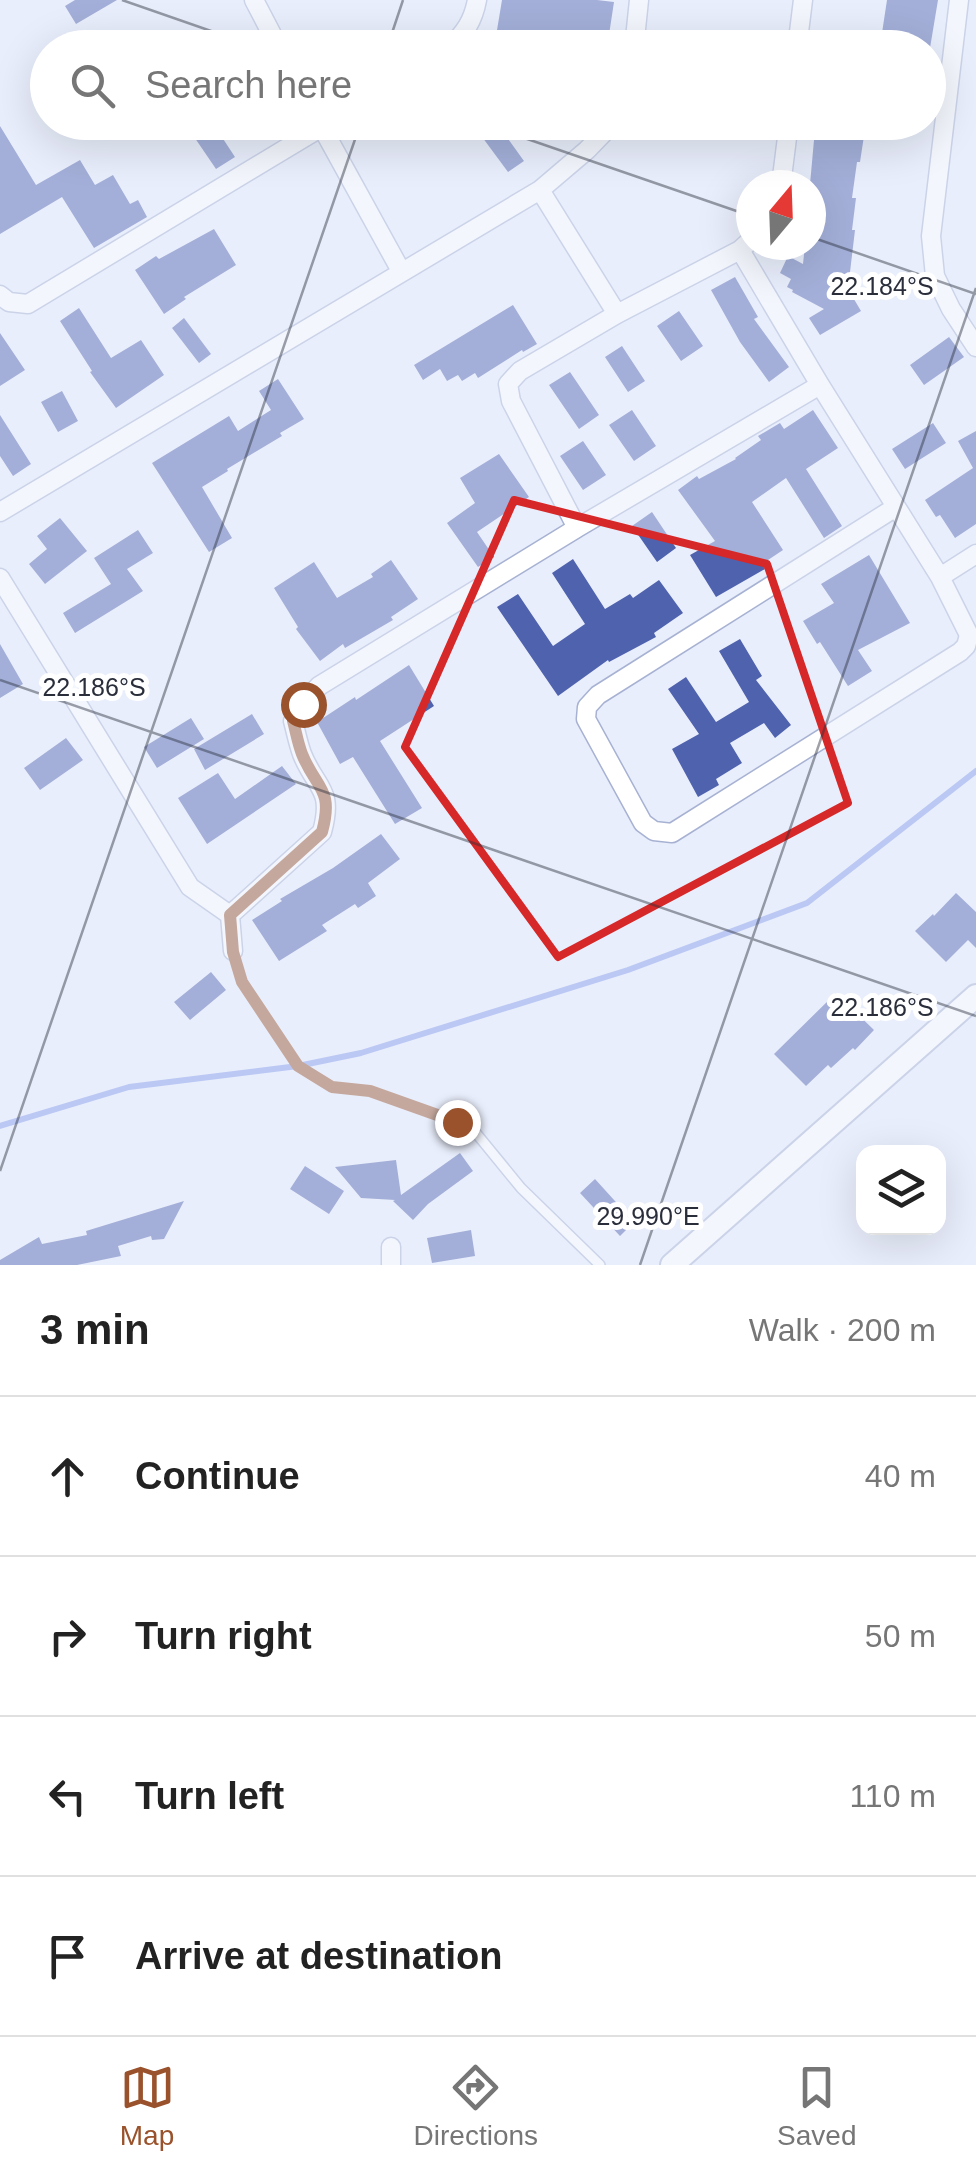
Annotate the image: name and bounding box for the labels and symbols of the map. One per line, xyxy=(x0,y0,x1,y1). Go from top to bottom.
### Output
north arrow xyxy=(736,170,826,260)
text: 22.184°S xyxy=(830,272,934,300)
text: 22.186°S xyxy=(42,673,146,701)
route start xyxy=(281,682,327,728)
text: 22.186°S xyxy=(830,993,934,1021)
route end xyxy=(435,1100,481,1146)
text: 29.990°E xyxy=(596,1202,700,1230)

